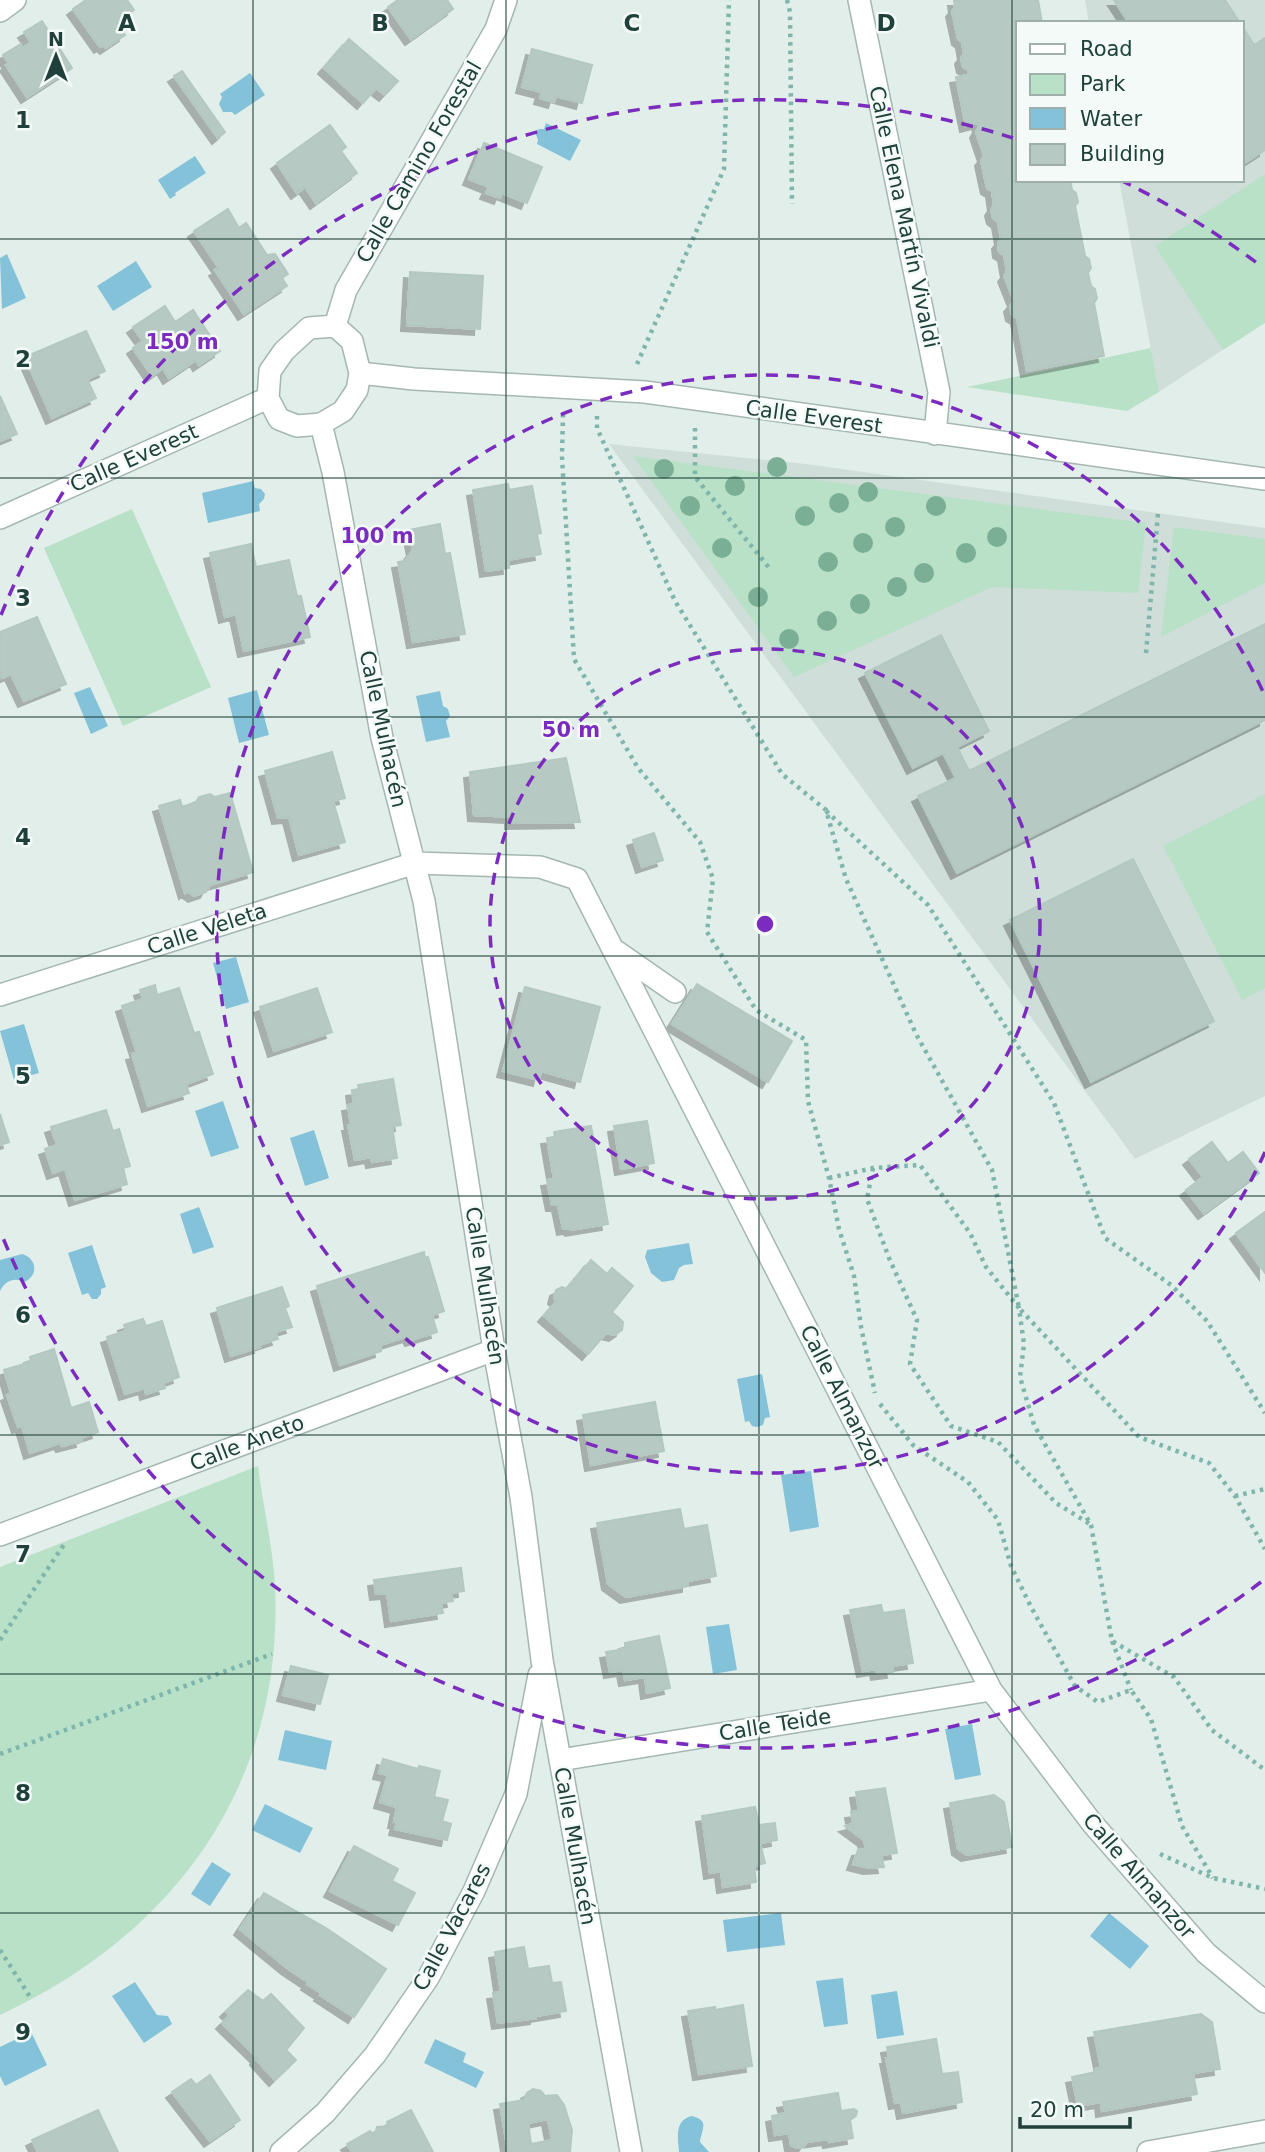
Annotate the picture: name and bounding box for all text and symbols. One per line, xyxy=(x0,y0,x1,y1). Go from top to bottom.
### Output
text: A xyxy=(118,10,136,36)
text: B xyxy=(371,10,389,36)
text: C xyxy=(624,10,640,36)
text: D xyxy=(876,10,896,36)
north arrow xyxy=(21,21,91,91)
legend xyxy=(1016,21,1244,182)
text: N xyxy=(48,28,64,50)
text: Road xyxy=(1080,37,1133,61)
street label: Calle Camino Forestal xyxy=(351,57,487,267)
text: Park xyxy=(1080,72,1126,96)
street label: Calle Elena Martín Vivaldi xyxy=(864,84,944,350)
text: 1 xyxy=(15,107,31,133)
text: Water xyxy=(1080,107,1142,131)
text: Building xyxy=(1080,142,1165,166)
text: 150 m xyxy=(145,330,219,354)
text: 2 xyxy=(15,346,31,372)
street label: Calle Everest xyxy=(744,396,884,438)
street label: Calle Everest xyxy=(66,419,202,497)
text: 100 m xyxy=(340,524,414,548)
text: 3 xyxy=(15,585,31,611)
street label: Calle Mulhacén xyxy=(355,648,411,810)
text: 50 m xyxy=(542,718,600,742)
text: 4 xyxy=(15,824,31,850)
street label: Calle Veleta xyxy=(144,898,270,960)
centre of rings xyxy=(753,912,777,936)
text: 5 xyxy=(15,1063,31,1089)
street label: Calle Mulhacén xyxy=(461,1205,509,1367)
text: 6 xyxy=(15,1302,31,1328)
street label: Calle Almanzor xyxy=(795,1321,889,1473)
street label: Calle Aneto xyxy=(186,1410,308,1476)
text: 7 xyxy=(15,1541,31,1567)
street label: Calle Teide xyxy=(717,1704,833,1746)
street label: Calle Mulhacén xyxy=(549,1765,601,1927)
text: 8 xyxy=(15,1780,31,1806)
street label: Calle Almanzor xyxy=(1078,1808,1200,1944)
street label: Calle Vacares xyxy=(408,1859,496,1995)
text: 9 xyxy=(15,2019,31,2045)
scale bar xyxy=(1020,2086,1130,2130)
text: 20 m xyxy=(1030,2098,1084,2122)

